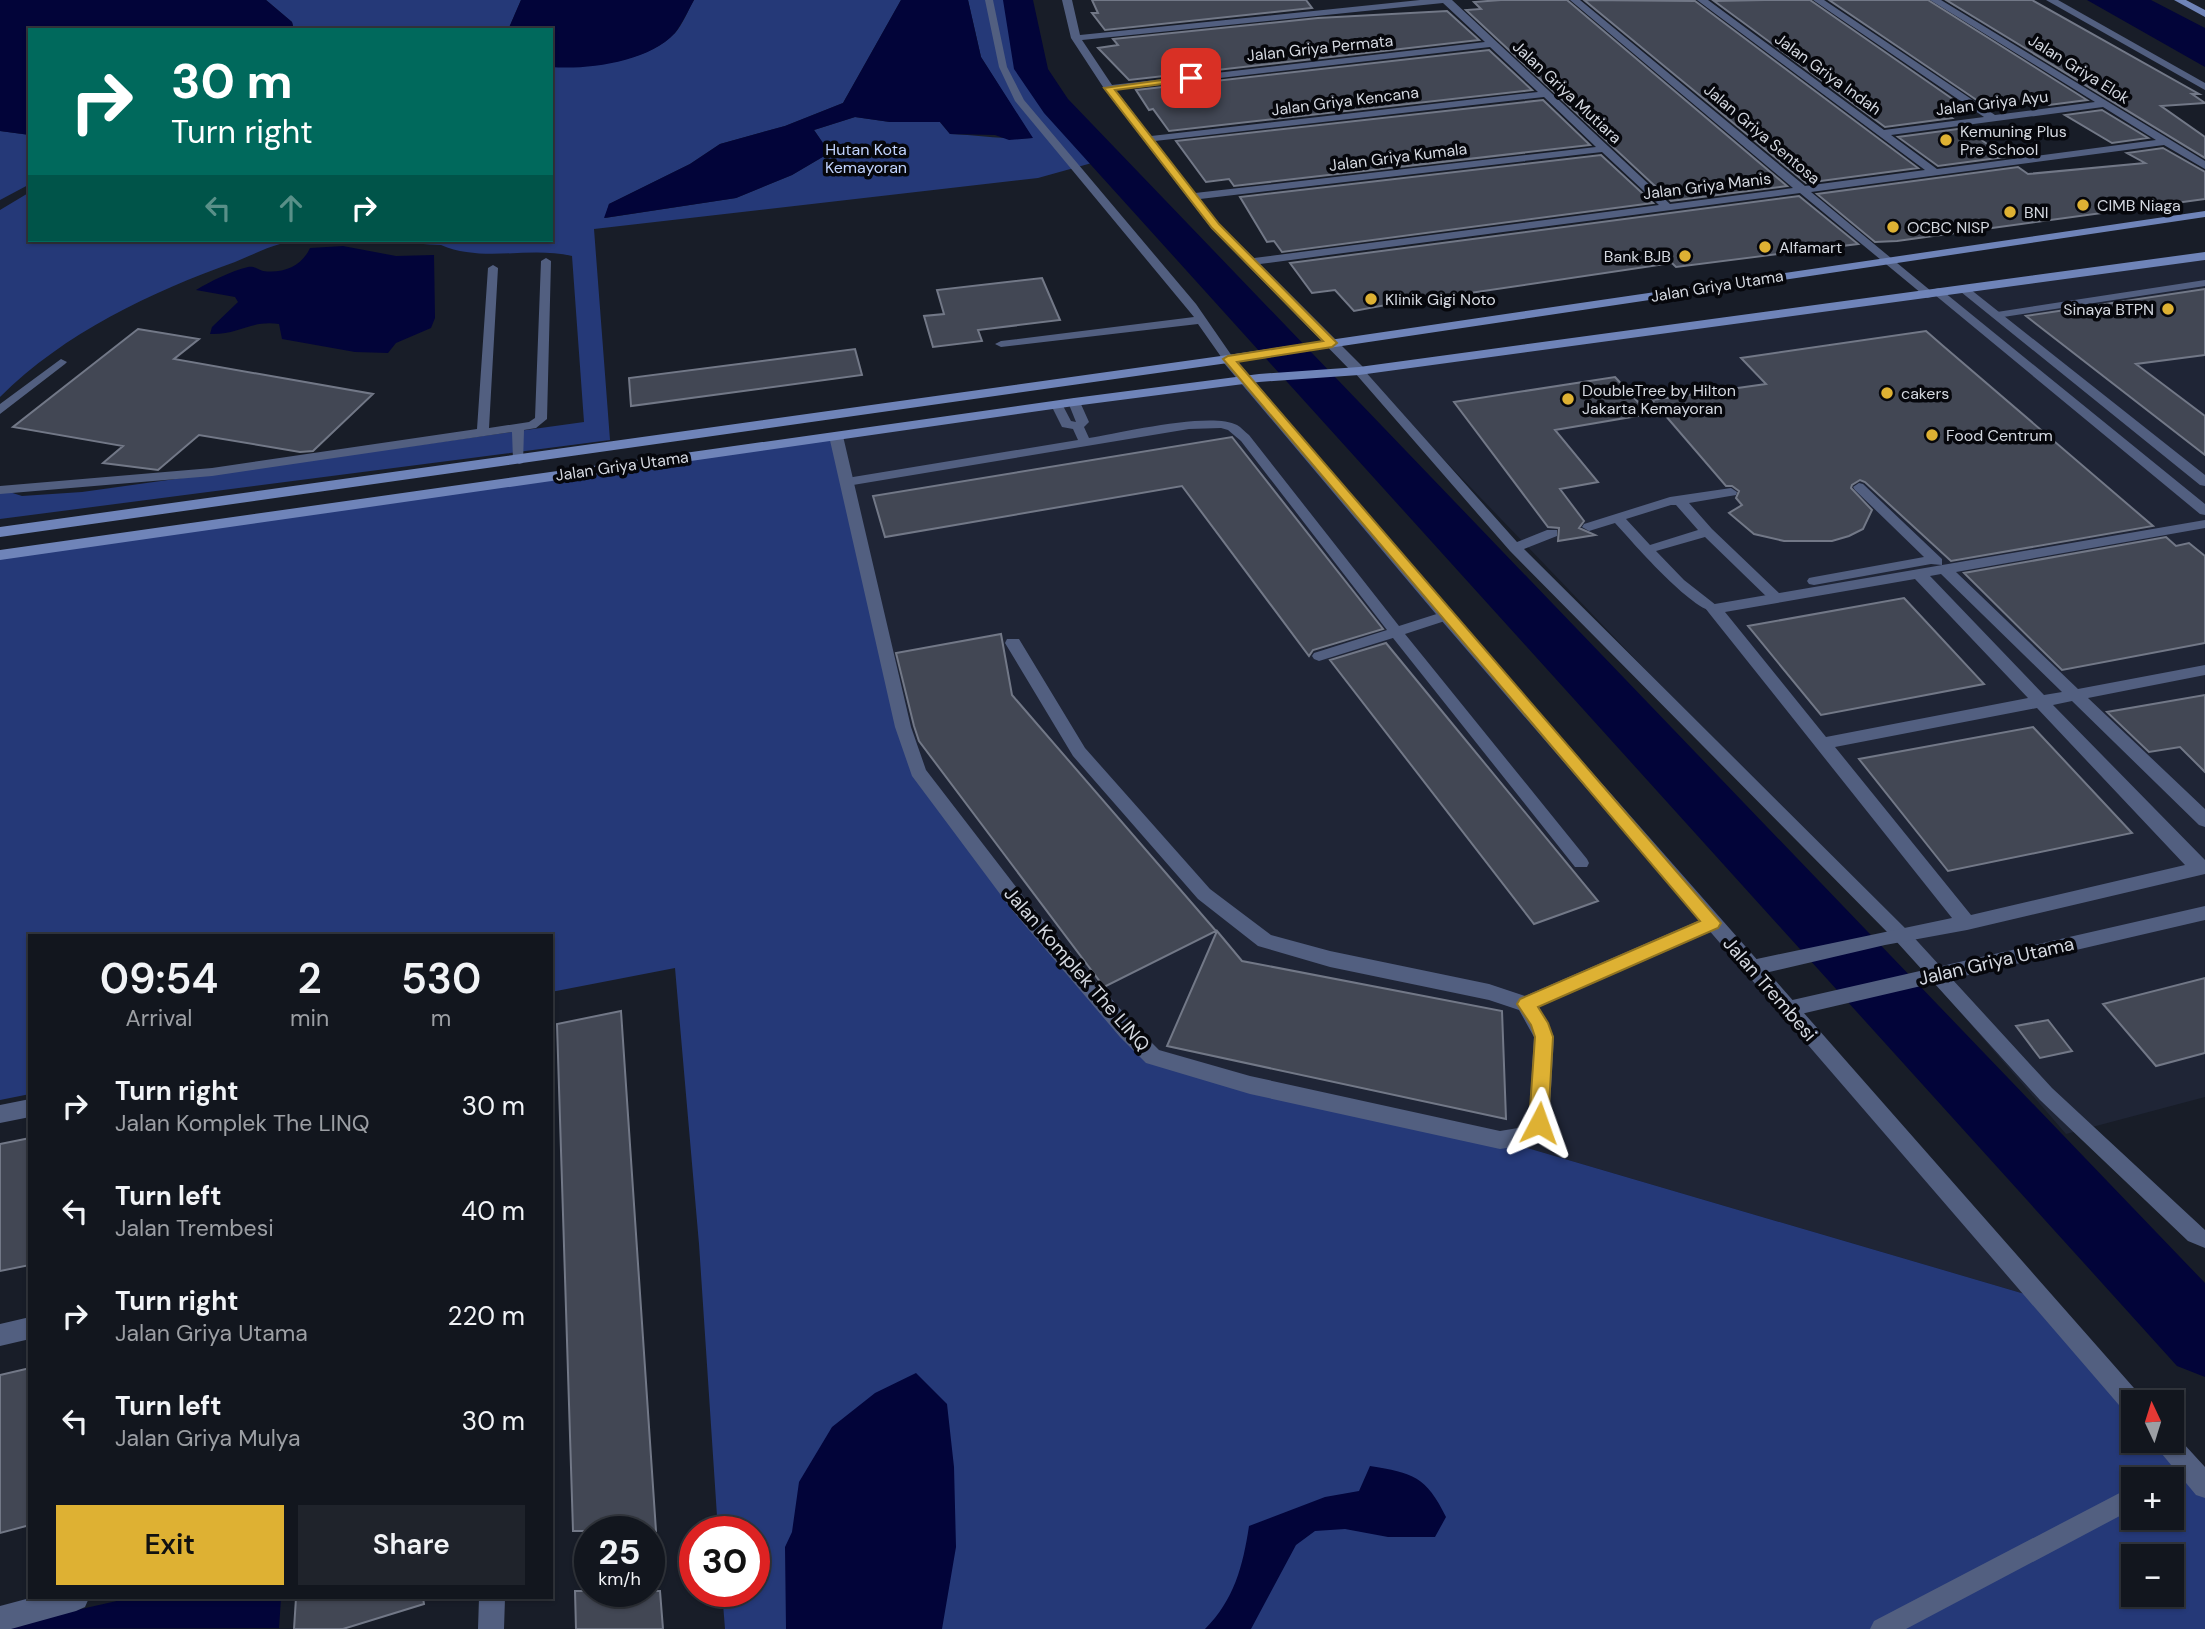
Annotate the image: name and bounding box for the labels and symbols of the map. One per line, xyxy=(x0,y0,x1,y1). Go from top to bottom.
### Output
street label: Jalan Griya Indah xyxy=(1771,28,1885,120)
street label: Jalan Griya Elok xyxy=(2024,29,2134,109)
street label: Jalan Griya Permata xyxy=(1246,30,1394,66)
street label: Jalan Griya Mutiara xyxy=(1508,36,1626,148)
pin xyxy=(1161,48,1221,108)
street label: Jalan Griya Sentosa xyxy=(1700,79,1824,189)
street label: Jalan Griya Kencana xyxy=(1270,82,1420,120)
street label: Jalan Griya Ayu xyxy=(1934,86,2050,120)
place label: Kemuning Plus Pre School xyxy=(1960,121,2067,160)
marker: Kemuning Plus Pre School xyxy=(1938,132,1954,148)
street label: Jalan Griya Kumala xyxy=(1328,138,1468,176)
park label: Hutan Kota Kemayoran xyxy=(825,139,907,178)
street label: Jalan Griya Manis xyxy=(1642,168,1772,204)
place label: CIMB Niaga xyxy=(2097,195,2181,216)
marker: CIMB Niaga xyxy=(2075,197,2091,213)
place label: BNI xyxy=(2024,202,2048,223)
marker: BNI xyxy=(2002,204,2018,220)
place label: OCBC NISP xyxy=(1907,217,1990,238)
marker: OCBC NISP xyxy=(1885,219,1901,235)
place label: Alfamart xyxy=(1779,237,1842,258)
marker: Alfamart xyxy=(1757,239,1773,255)
place label: Bank BJB xyxy=(1604,246,1671,267)
marker: Bank BJB xyxy=(1677,248,1693,264)
street label: Jalan Griya Utama xyxy=(1649,265,1785,307)
place label: Klinik Gigi Noto xyxy=(1385,289,1496,310)
marker: Klinik Gigi Noto xyxy=(1363,291,1379,307)
place label: Sinaya BTPN xyxy=(2063,299,2154,320)
marker: Sinaya BTPN xyxy=(2160,301,2176,317)
place label: DoubleTree by Hilton Jakarta Kemayoran xyxy=(1582,380,1736,419)
place label: cakers xyxy=(1901,383,1949,404)
marker: cakers xyxy=(1879,385,1895,401)
marker: DoubleTree by Hilton Jakarta Kemayoran xyxy=(1560,391,1576,407)
place label: Food Centrum xyxy=(1946,425,2053,446)
marker: Food Centrum xyxy=(1924,427,1940,443)
street label: Jalan Griya Utama xyxy=(554,446,690,486)
street label: Jalan Komplek The LINQ xyxy=(999,881,1155,1057)
street label: Jalan Trembesi xyxy=(1718,931,1822,1047)
street label: Jalan Griya Utama xyxy=(1916,931,2076,991)
position arrow xyxy=(1502,1086,1576,1160)
north arrow xyxy=(2121,1390,2184,1452)
speed limit sign: 30 xyxy=(679,1516,770,1607)

